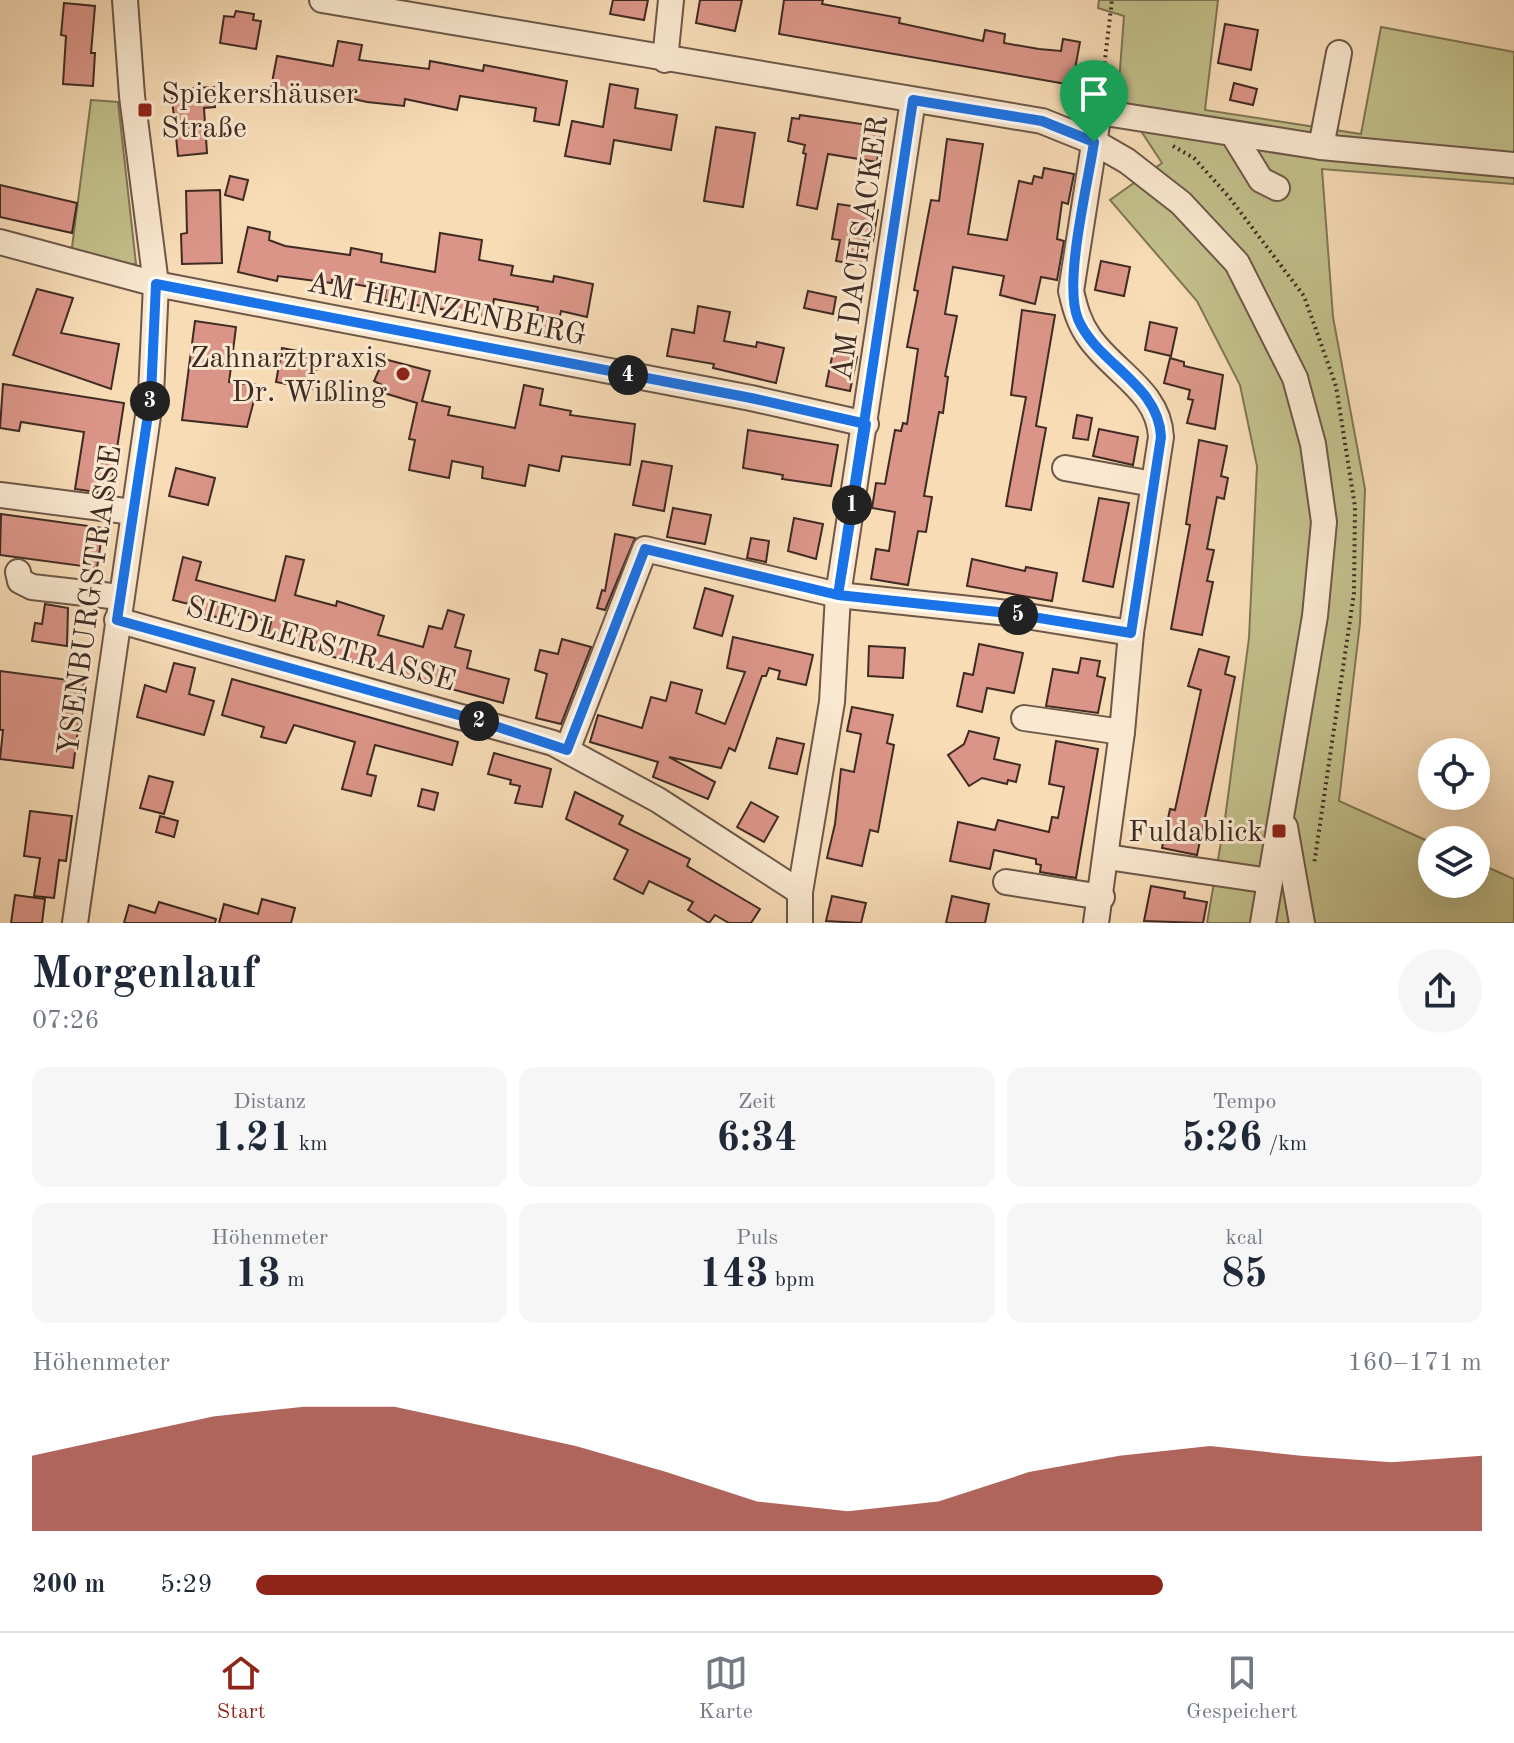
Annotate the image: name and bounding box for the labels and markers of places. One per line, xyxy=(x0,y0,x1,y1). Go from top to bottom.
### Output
pin xyxy=(1060,60,1128,142)
place label: Spiekershäuser Straße xyxy=(161,80,358,144)
marker: Spiekershäuser Straße xyxy=(136,101,154,119)
place label: Zahnarztpraxis Dr. Wißling xyxy=(190,344,387,408)
pin: 4 xyxy=(608,355,648,395)
marker: Zahnarztpraxis Dr. Wißling xyxy=(394,365,412,383)
pin: 3 xyxy=(130,381,170,421)
pin: 1 xyxy=(832,485,872,525)
pin: 5 xyxy=(998,595,1038,635)
pin: 2 xyxy=(459,701,499,741)
place label: Fuldablick xyxy=(1128,818,1263,848)
marker: Fuldablick xyxy=(1270,822,1288,840)

